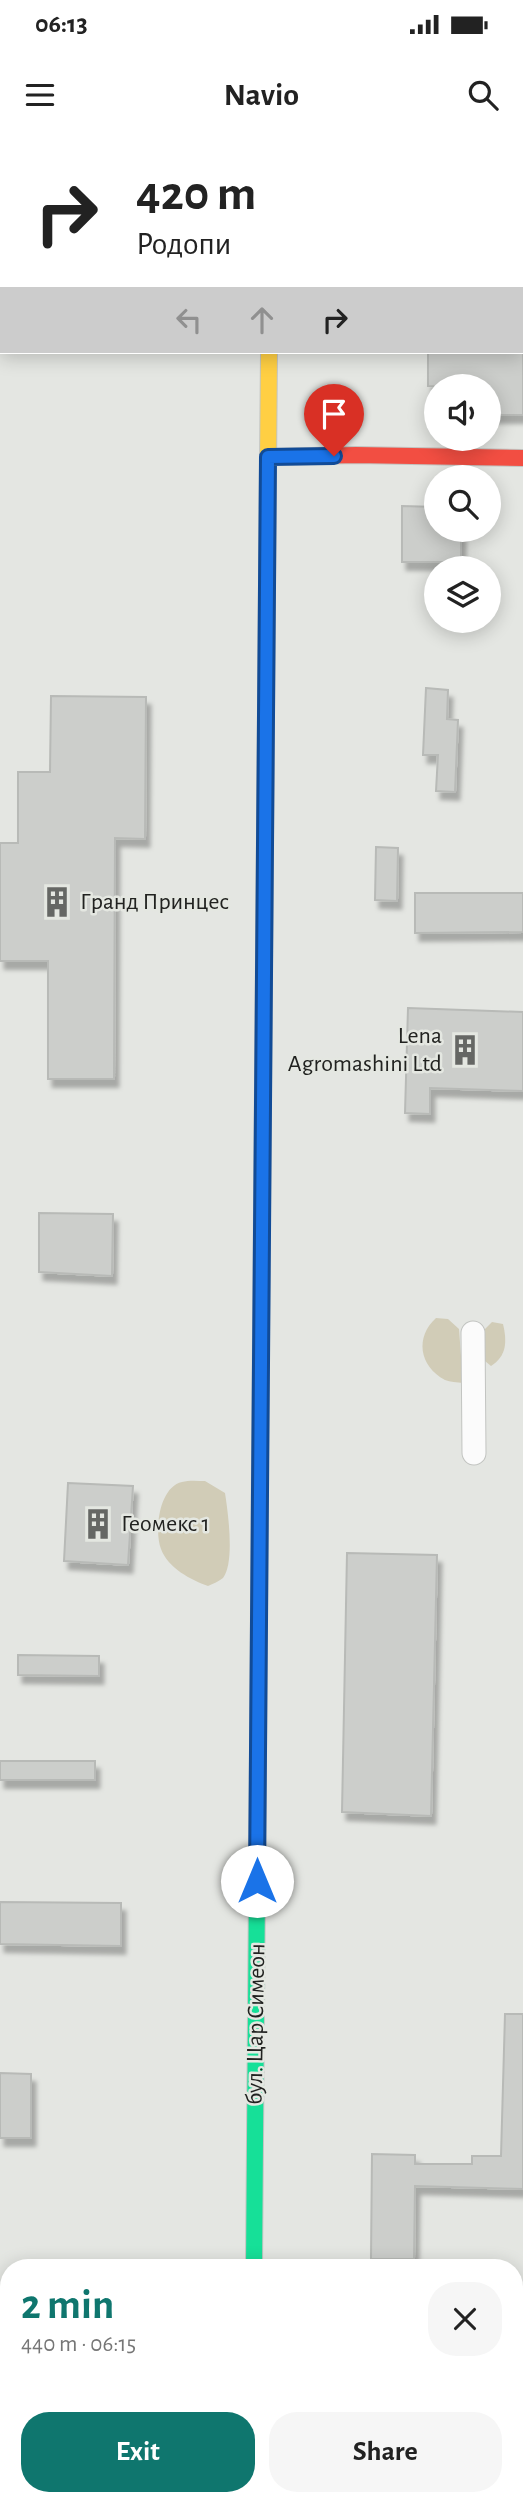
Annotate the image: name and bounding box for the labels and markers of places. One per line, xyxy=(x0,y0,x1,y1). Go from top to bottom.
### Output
pin xyxy=(304,384,364,456)
building icon: Гранд Принцес xyxy=(40,885,74,919)
place label: Гранд Принцес xyxy=(80,890,229,914)
place label: Lena Agromashini Ltd xyxy=(288,1024,442,1076)
building icon: Lena Agromashini Ltd xyxy=(448,1033,482,1067)
building icon: Геомекс 1 xyxy=(81,1507,115,1541)
place label: Геомекс 1 xyxy=(121,1512,210,1536)

